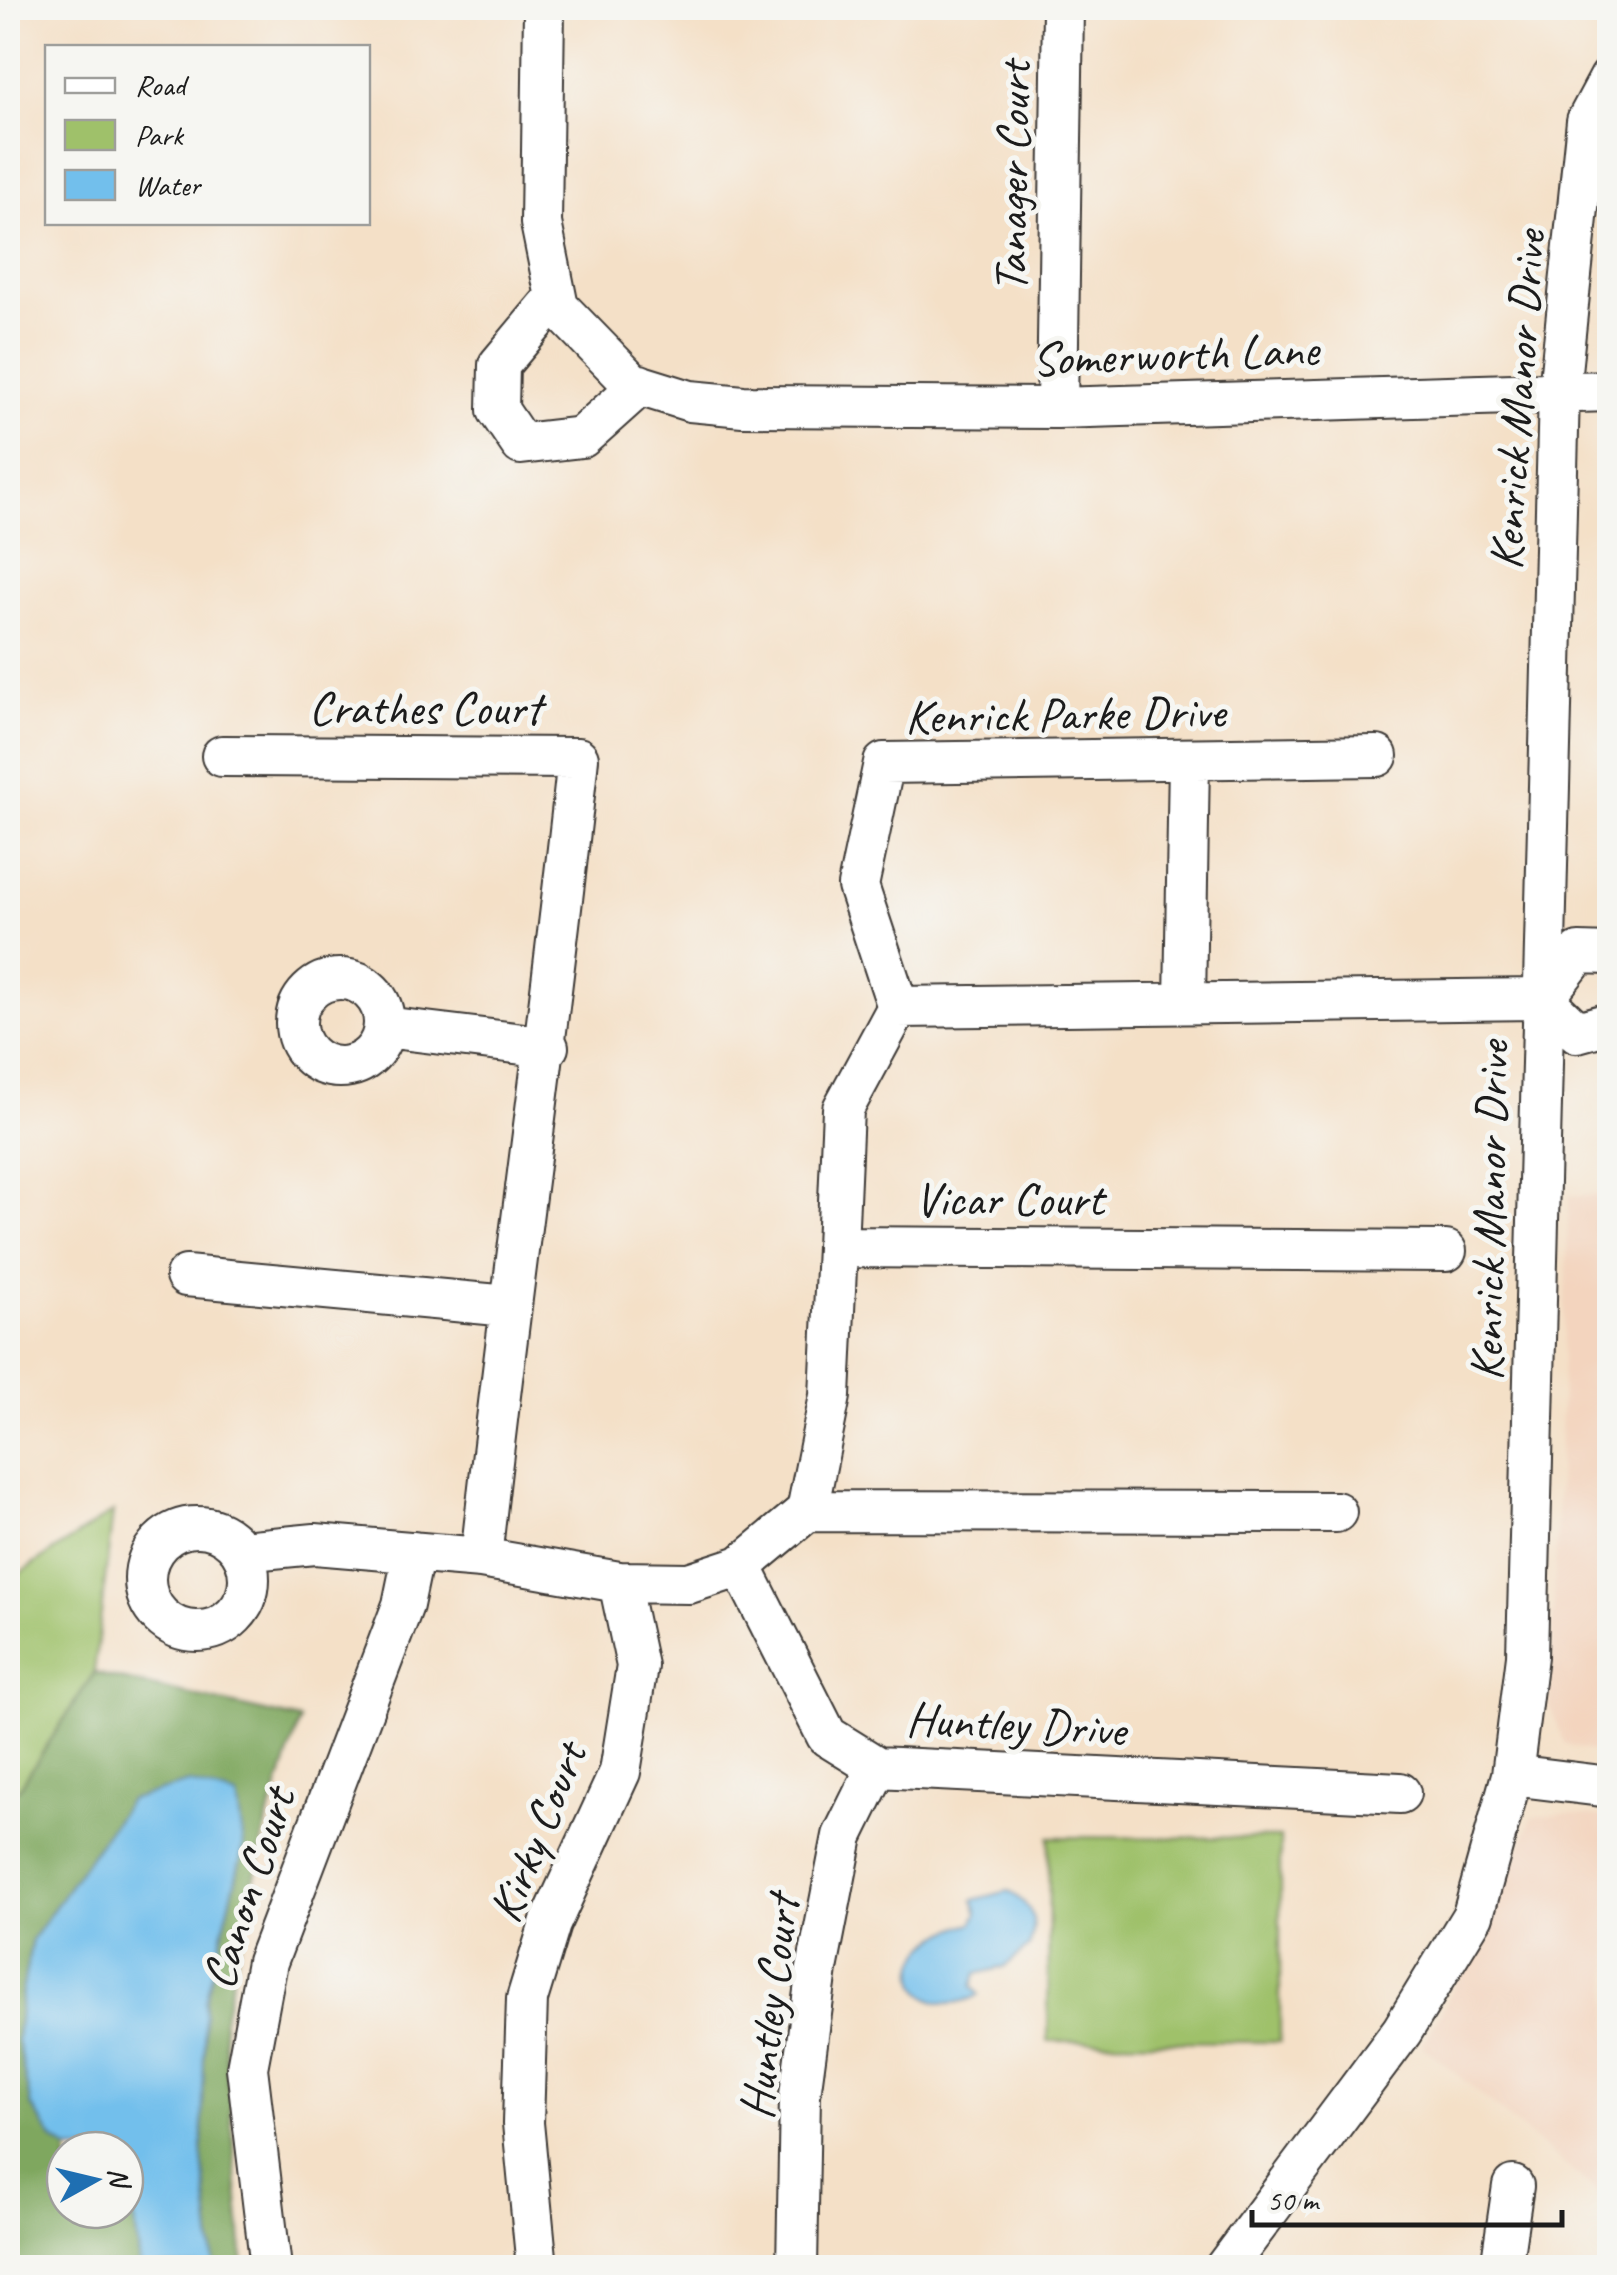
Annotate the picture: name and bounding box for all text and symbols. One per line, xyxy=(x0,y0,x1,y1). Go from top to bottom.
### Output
legend xyxy=(45,45,370,225)
street label: Tanager Court xyxy=(980,57,1044,293)
text: Road xyxy=(135,66,189,104)
text: Park xyxy=(135,116,185,154)
text: Water xyxy=(135,166,202,204)
street label: Kenrick Manor Drive xyxy=(1475,225,1559,572)
street label: Somerworth Lane xyxy=(1031,319,1323,389)
street label: Crathes Court xyxy=(309,678,547,738)
street label: Kenrick Parke Drive xyxy=(905,681,1229,747)
street label: Kenrick Manor Drive xyxy=(1456,1037,1522,1381)
street label: Vicar Court xyxy=(915,1169,1107,1229)
street label: Huntley Drive xyxy=(905,1688,1130,1760)
street label: Kirky Court xyxy=(474,1731,601,1930)
street label: Canon Court xyxy=(188,1777,310,1996)
street label: Huntley Court xyxy=(726,1886,813,2122)
north arrow xyxy=(45,2130,145,2230)
scale bar xyxy=(1252,2165,1562,2227)
text: N xyxy=(101,2166,138,2192)
text: 50 m xyxy=(1267,2181,1320,2219)

